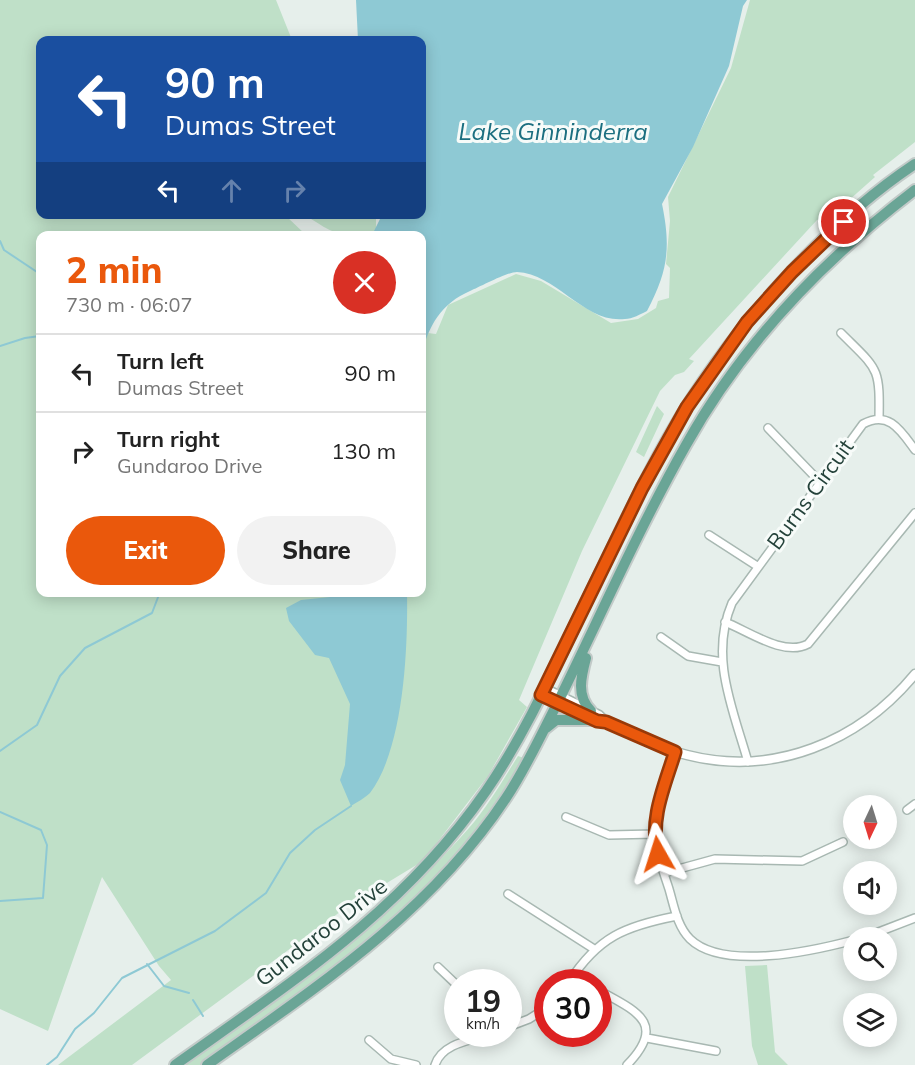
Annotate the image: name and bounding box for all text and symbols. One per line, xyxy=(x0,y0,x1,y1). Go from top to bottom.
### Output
text: 90 m xyxy=(165,56,265,109)
icon: left xyxy=(66,60,144,138)
text: Dumas Street xyxy=(165,108,336,142)
water label: Lake Ginninderra xyxy=(458,116,648,146)
icon: left xyxy=(152,174,185,207)
icon: ahead xyxy=(215,174,248,207)
icon: right xyxy=(278,174,311,207)
pin xyxy=(818,196,869,247)
icon: arrive xyxy=(827,205,860,238)
text: 2 min xyxy=(66,247,162,292)
button: close xyxy=(333,251,396,314)
text: 730 m · 06:07 xyxy=(66,292,192,317)
text: Turn left xyxy=(117,347,204,375)
icon: left xyxy=(66,357,99,390)
text: 90 m xyxy=(345,359,396,387)
text: Dumas Street xyxy=(117,375,244,400)
text: Turn right xyxy=(117,425,220,453)
street label: Burns Circuit xyxy=(761,433,860,555)
icon: right xyxy=(66,435,99,468)
text: 130 m xyxy=(331,437,396,465)
text: Gundaroo Drive xyxy=(117,453,262,478)
button: Exit xyxy=(66,516,225,585)
button: Share xyxy=(237,516,396,585)
north arrow xyxy=(843,795,897,849)
map controls xyxy=(843,795,897,1047)
position arrow xyxy=(626,822,690,886)
button: sound xyxy=(843,861,897,915)
street label: Gundaroo Drive xyxy=(249,872,393,992)
button: search xyxy=(843,927,897,981)
speed limit sign: 30 xyxy=(534,969,612,1047)
text: 19 xyxy=(465,982,501,1020)
button: layers xyxy=(843,993,897,1047)
text: km/h xyxy=(466,1014,500,1033)

